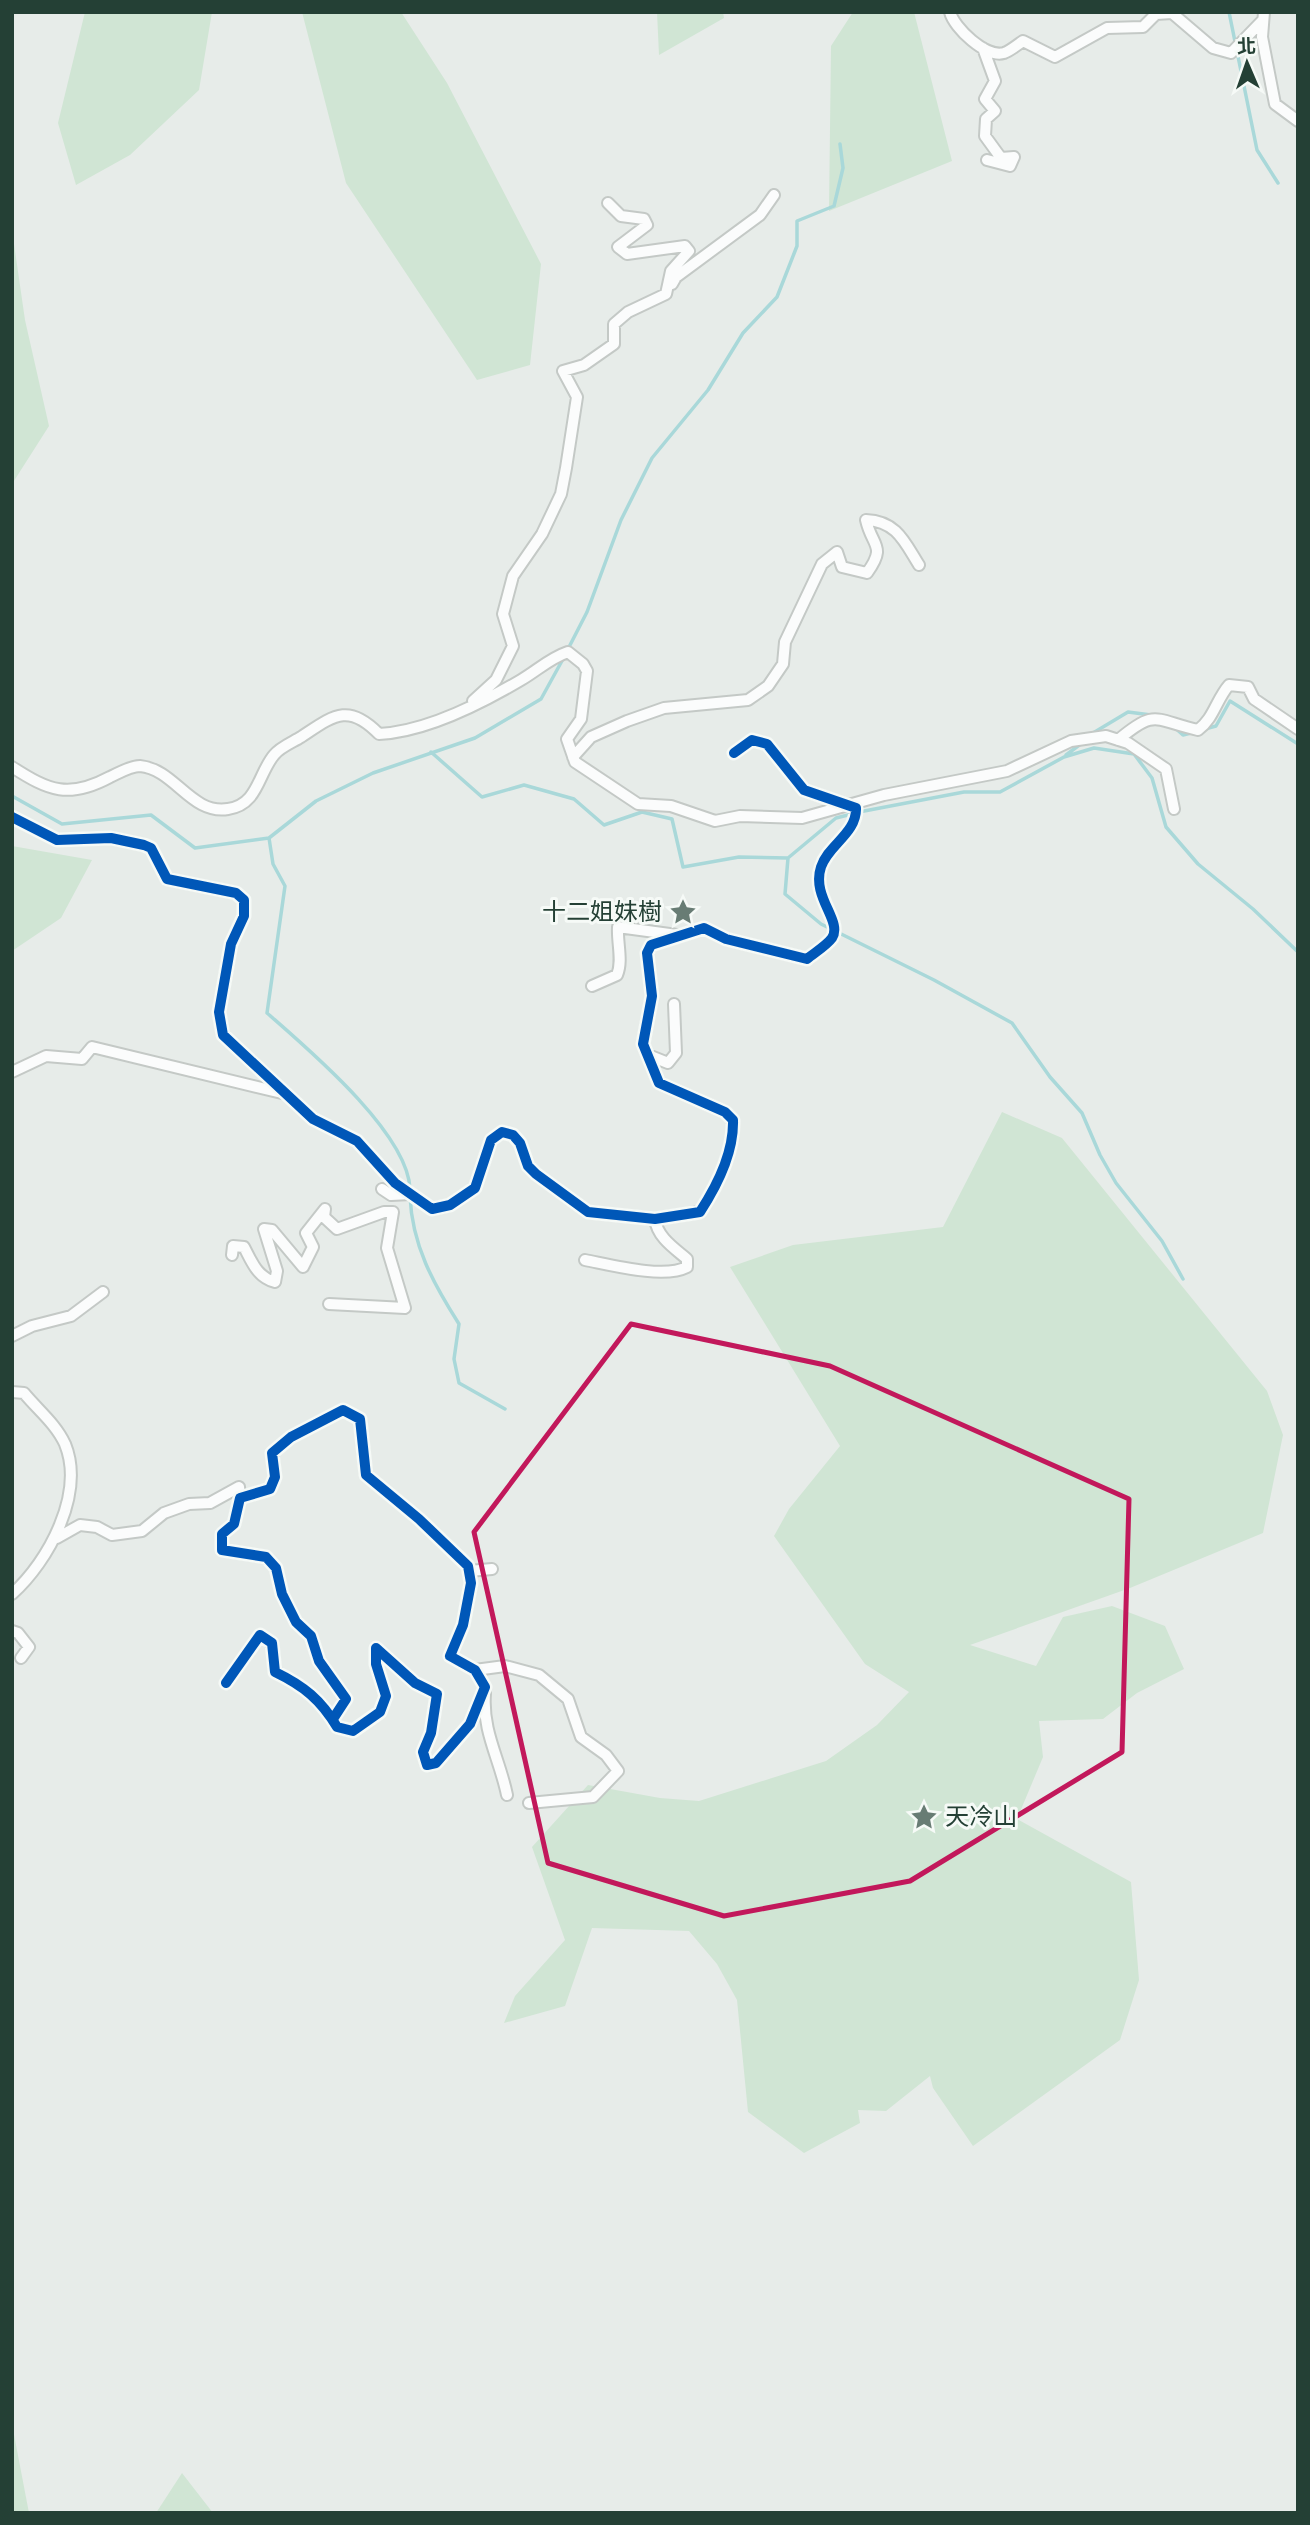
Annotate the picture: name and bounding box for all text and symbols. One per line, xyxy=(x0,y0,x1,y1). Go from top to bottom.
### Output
north arrow xyxy=(1212,28,1282,98)
text: 北 xyxy=(1237,35,1256,58)
place icon: 十二姐妹樹 xyxy=(668,897,698,927)
place label: 十二姐妹樹 xyxy=(542,898,662,926)
place icon: 天冷山 xyxy=(909,1802,939,1832)
place label: 天冷山 xyxy=(945,1803,1017,1831)

